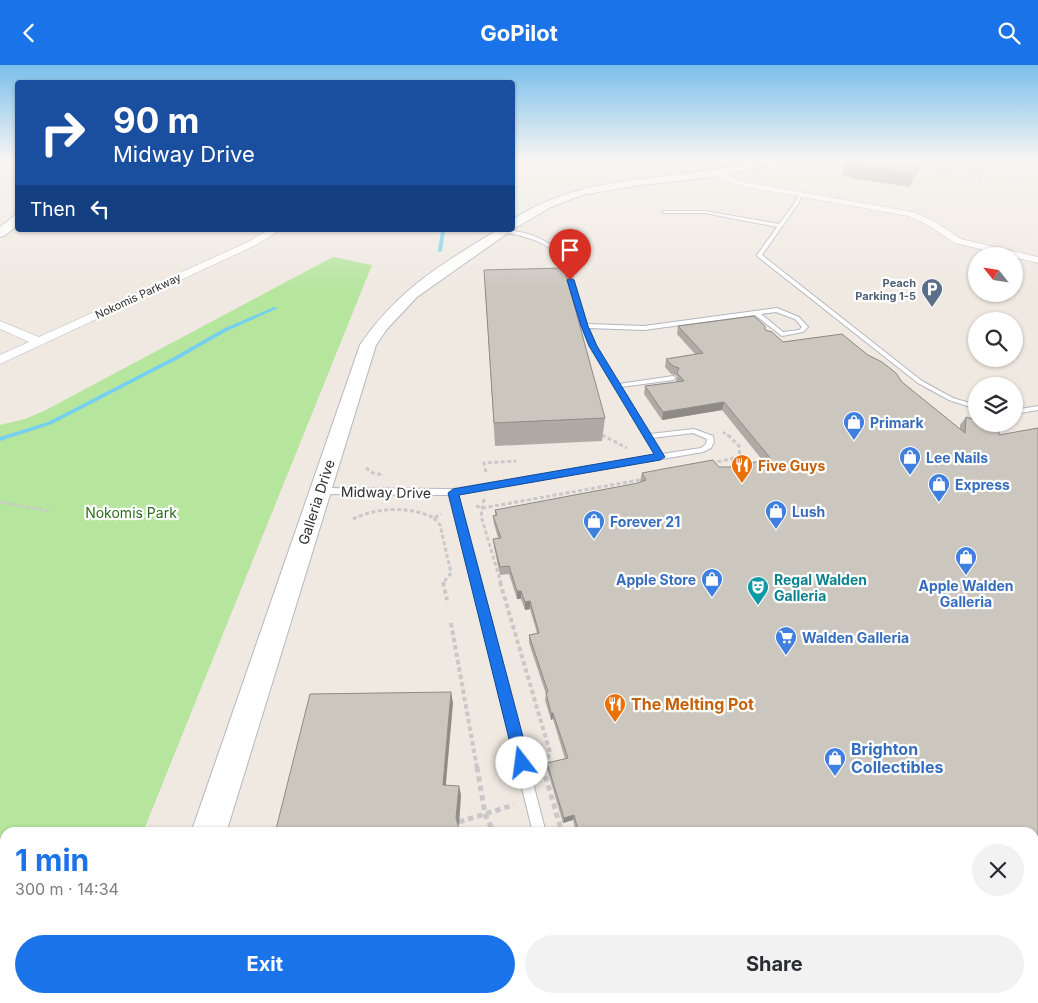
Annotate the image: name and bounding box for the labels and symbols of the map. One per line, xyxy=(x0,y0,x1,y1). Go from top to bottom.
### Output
pin xyxy=(549,229,591,280)
north arrow xyxy=(968,247,1022,303)
street label: Nokomis Parkway xyxy=(93,270,183,322)
place label: Peach Parking 1-5 xyxy=(855,276,916,303)
parking icon: Peach Parking 1-5 xyxy=(920,277,944,308)
shop icon: Primark xyxy=(842,410,866,441)
place label: Primark xyxy=(870,414,924,431)
shop icon: Lee Nails xyxy=(898,445,922,476)
place label: Lee Nails xyxy=(926,449,988,466)
restaurant icon: Five Guys xyxy=(730,453,754,484)
street label: Galleria Drive xyxy=(294,457,338,547)
place label: Five Guys xyxy=(758,457,825,474)
shop icon: Express xyxy=(927,472,951,503)
place label: Express xyxy=(955,476,1010,493)
street label: Midway Drive xyxy=(341,483,431,501)
shop icon: Lush xyxy=(764,499,788,530)
place label: Lush xyxy=(792,503,825,520)
park label: Nokomis Park xyxy=(85,504,177,521)
shop icon: Forever 21 xyxy=(582,509,606,540)
place label: Forever 21 xyxy=(610,513,680,530)
shop icon: Apple Walden Galleria xyxy=(954,545,978,576)
shop icon: Apple Store xyxy=(700,567,724,598)
place label: Apple Store xyxy=(616,571,696,588)
place label: Regal Walden Galleria xyxy=(774,571,867,604)
theatre icon: Regal Walden Galleria xyxy=(746,575,770,606)
place label: Apple Walden Galleria xyxy=(918,577,1014,610)
supermarket icon: Walden Galleria xyxy=(774,625,798,656)
place label: Walden Galleria xyxy=(802,629,909,646)
restaurant icon: The Melting Pot xyxy=(603,692,627,723)
place label: The Melting Pot xyxy=(631,694,754,714)
position arrow xyxy=(495,736,547,788)
place label: Brighton Collectibles xyxy=(851,739,943,777)
shop icon: Brighton Collectibles xyxy=(823,746,847,777)

